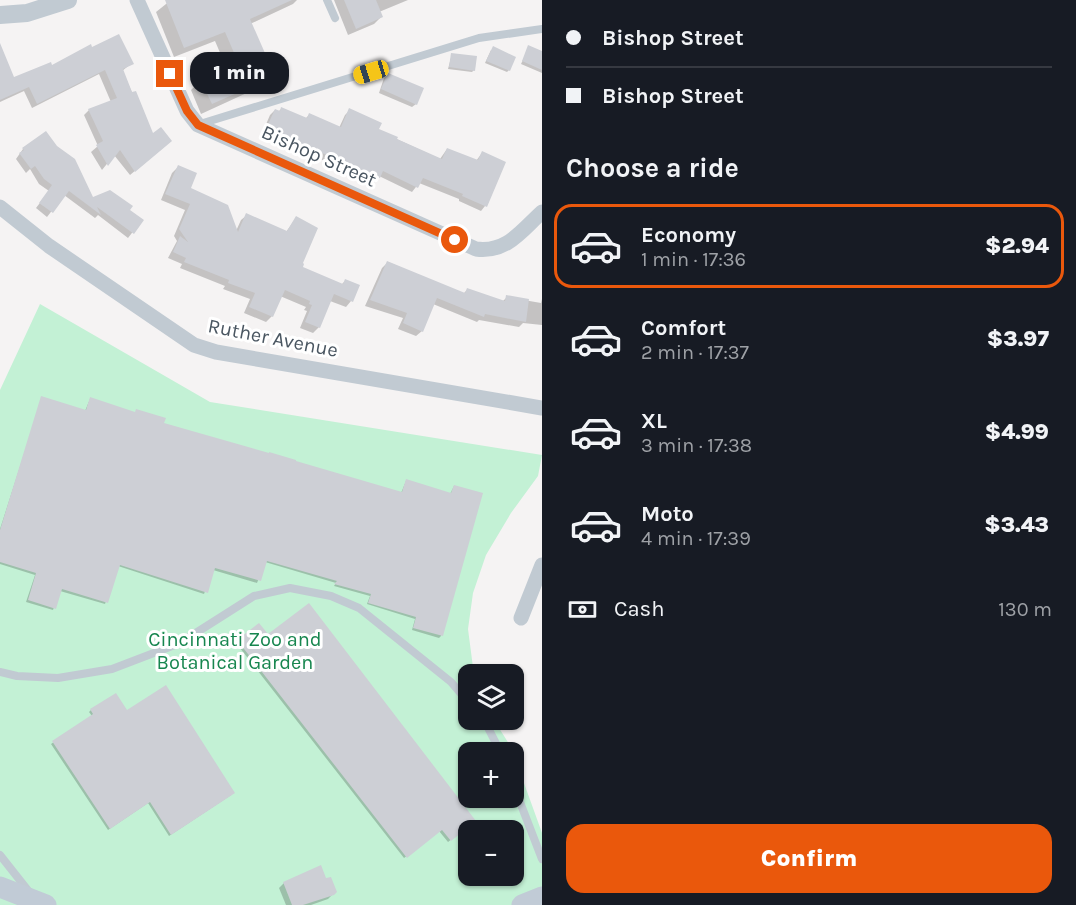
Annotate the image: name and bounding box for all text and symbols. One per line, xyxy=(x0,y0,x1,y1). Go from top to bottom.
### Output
text: Bishop Street xyxy=(602,25,744,51)
callout: 1 min xyxy=(191,53,290,95)
car xyxy=(351,58,391,86)
route end xyxy=(156,60,183,87)
text: 1 min xyxy=(213,61,266,84)
text: Bishop Street xyxy=(602,83,744,109)
street label: Bishop Street xyxy=(258,120,380,192)
text: Choose a ride xyxy=(566,152,739,184)
icon: car xyxy=(569,219,623,273)
text: Economy xyxy=(641,222,736,248)
route start xyxy=(441,226,468,253)
text: $2.94 xyxy=(985,233,1049,259)
text: 1 min · 17:36 xyxy=(641,248,746,271)
icon: car xyxy=(569,312,623,366)
street label: Ruther Avenue xyxy=(206,314,340,362)
text: Comfort xyxy=(641,315,726,341)
text: $3.97 xyxy=(987,326,1049,352)
text: 2 min · 17:37 xyxy=(641,341,749,364)
icon: car xyxy=(569,405,623,459)
text: XL xyxy=(641,408,667,434)
text: $4.99 xyxy=(985,419,1049,445)
text: 3 min · 17:38 xyxy=(641,434,752,457)
icon: car xyxy=(569,498,623,552)
text: Moto xyxy=(641,501,694,527)
text: $3.43 xyxy=(984,512,1049,538)
text: 4 min · 17:39 xyxy=(641,527,751,550)
icon: cash xyxy=(566,593,599,626)
text: Cash xyxy=(614,596,664,622)
text: 130 m xyxy=(998,598,1052,621)
park label: Cincinnati Zoo and Botanical Garden xyxy=(148,628,322,674)
map controls xyxy=(458,664,524,886)
button: layers xyxy=(458,664,524,730)
button: + xyxy=(458,742,524,808)
button: − xyxy=(458,820,524,886)
button: Confirm xyxy=(566,824,1052,893)

